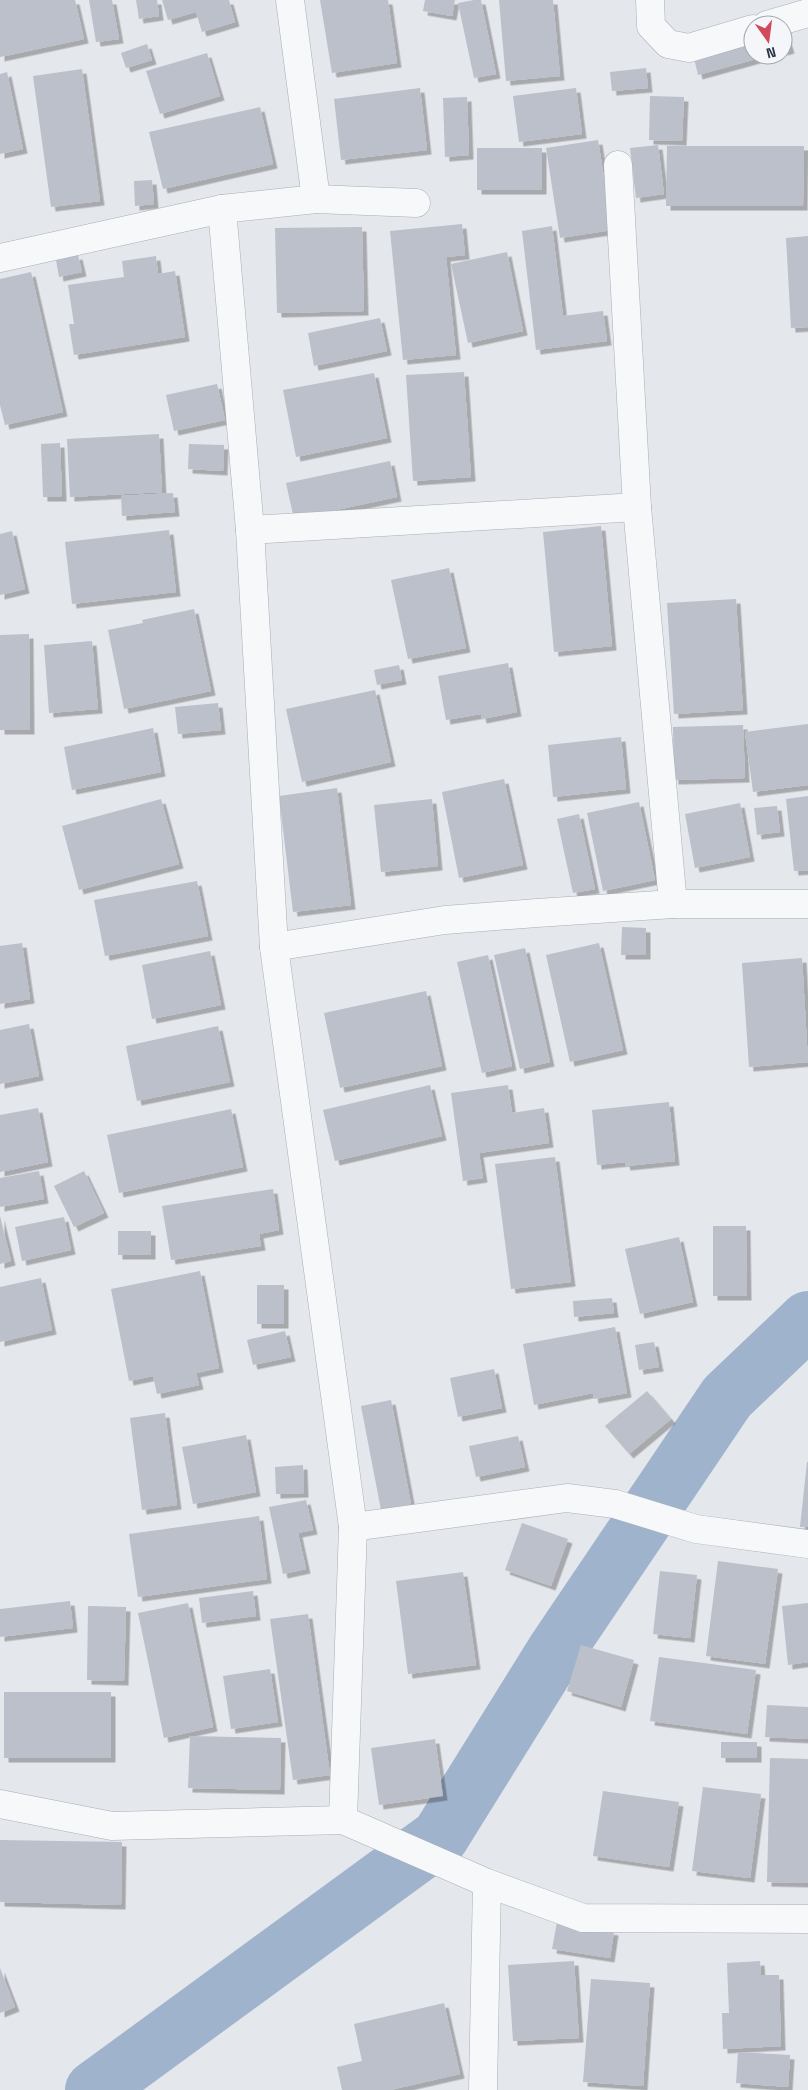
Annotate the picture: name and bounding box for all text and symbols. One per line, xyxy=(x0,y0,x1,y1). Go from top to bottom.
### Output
north arrow xyxy=(743,15,793,65)
text: N xyxy=(764,43,778,62)

